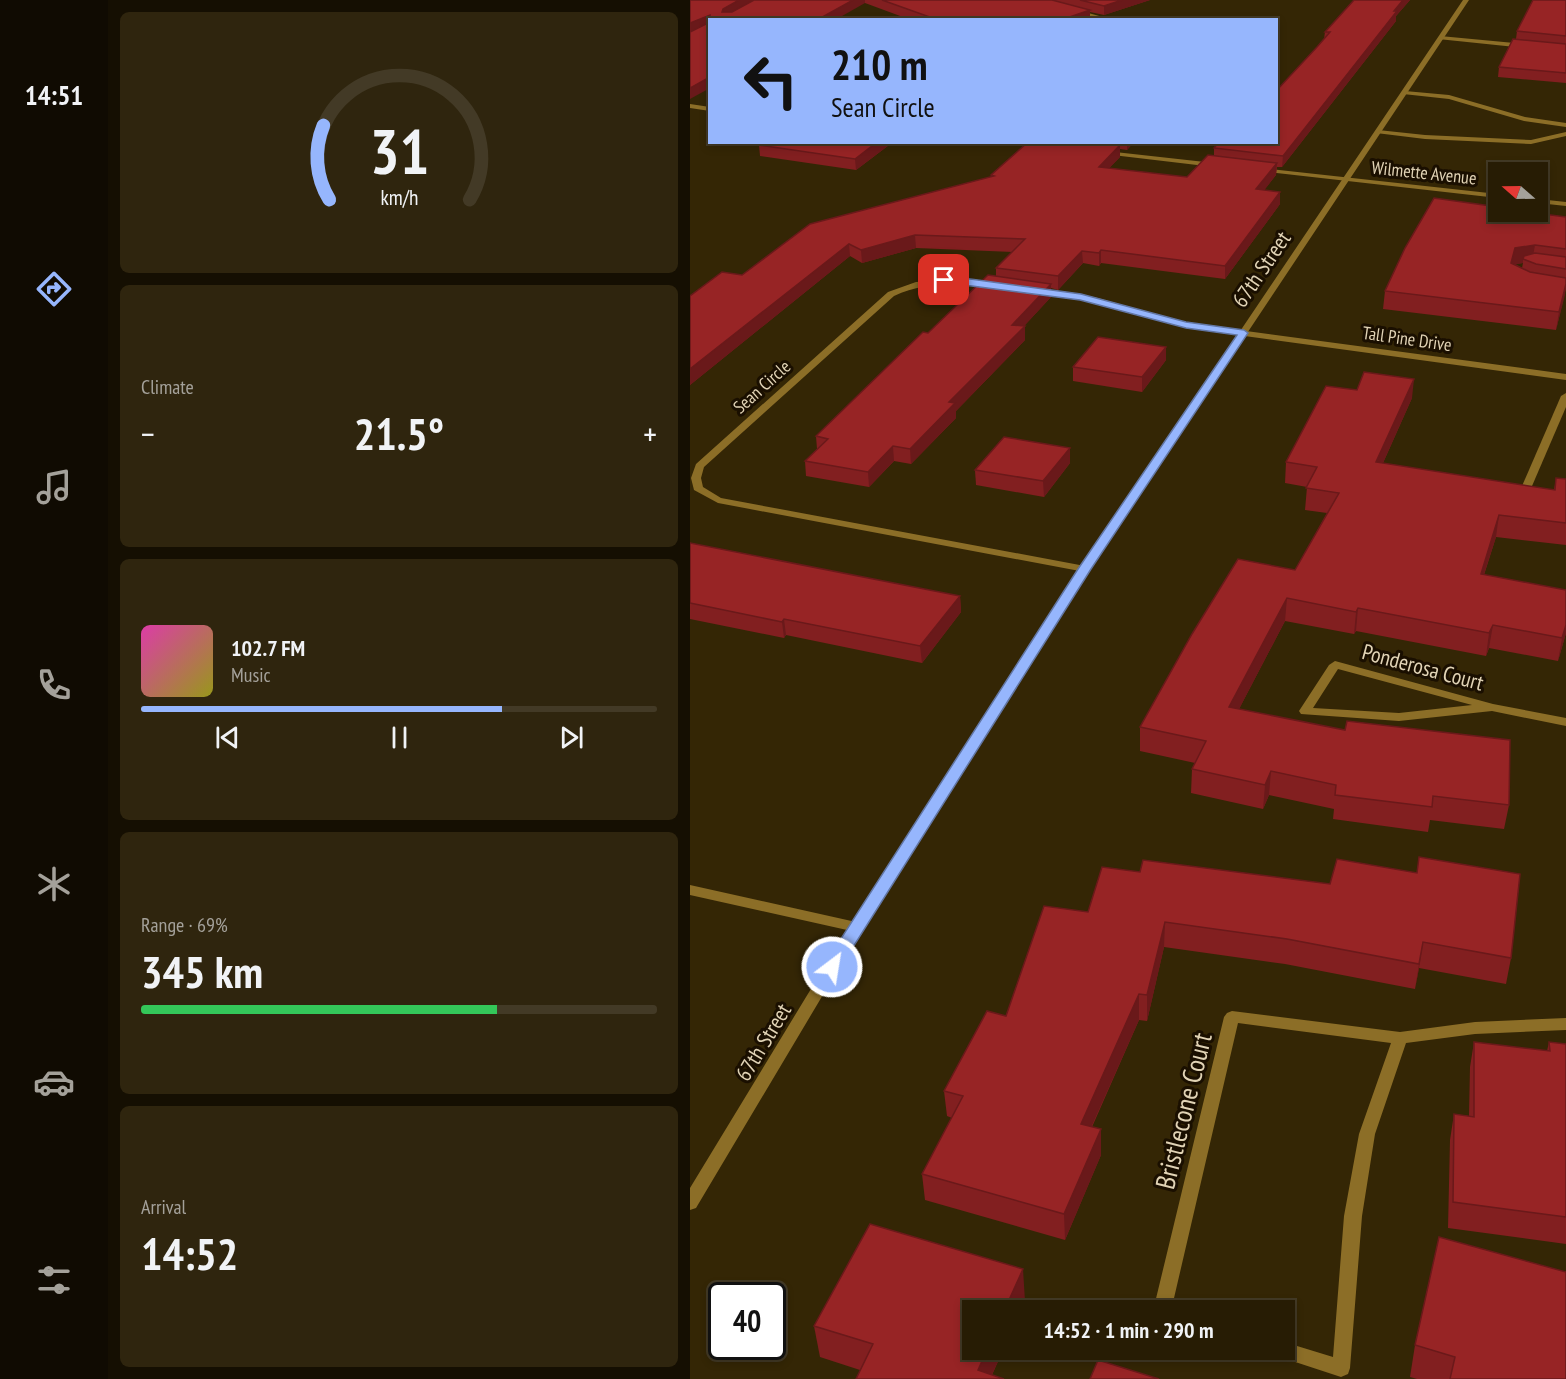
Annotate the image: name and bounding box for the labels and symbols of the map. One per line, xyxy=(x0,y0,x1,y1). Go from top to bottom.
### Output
street label: Wilmette Avenue xyxy=(1370,156,1478,189)
north arrow xyxy=(1488,162,1548,222)
street label: 67th Street xyxy=(1225,226,1297,312)
pin xyxy=(918,254,969,305)
street label: Tall Pine Drive xyxy=(1361,321,1453,356)
street label: Sean Circle xyxy=(728,355,795,418)
street label: Ponderosa Court xyxy=(1359,637,1487,697)
position arrow xyxy=(800,935,864,999)
street label: 67th Street xyxy=(729,998,797,1086)
street label: Bristlecone Court xyxy=(1147,1029,1219,1192)
speed limit sign: 40 xyxy=(708,1282,786,1360)

